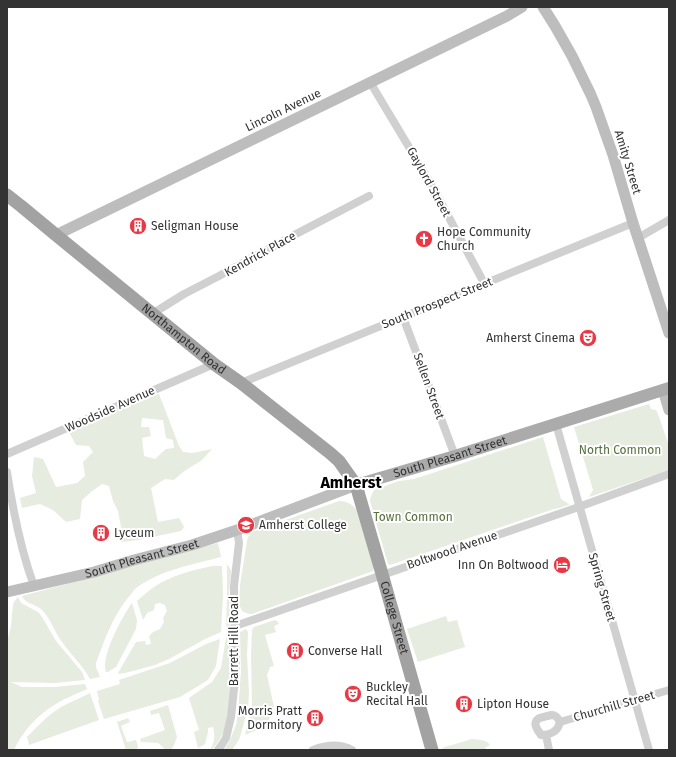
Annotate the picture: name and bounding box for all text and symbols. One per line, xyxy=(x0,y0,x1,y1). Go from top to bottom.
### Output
street label: Lincoln Avenue xyxy=(243,86,323,134)
street label: Amity Street xyxy=(612,128,645,196)
street label: Gaylord Street xyxy=(404,145,454,220)
building icon: Seligman House xyxy=(128,216,148,236)
place label: Seligman House xyxy=(151,219,239,233)
place label: Hope Community Church xyxy=(437,225,531,253)
street label: Kendrick Place xyxy=(222,229,298,279)
church icon: Hope Community Church xyxy=(414,229,434,249)
street label: South Prospect Street xyxy=(380,274,495,332)
street label: Northampton Road xyxy=(139,301,229,377)
theatre icon: Amherst Cinema xyxy=(578,328,598,348)
place label: Amherst Cinema xyxy=(486,331,575,345)
street label: Sellen Street xyxy=(411,351,448,422)
street label: Woodside Avenue xyxy=(63,383,157,435)
street label: South Pleasant Street xyxy=(392,433,509,481)
park label: North Common xyxy=(579,443,661,457)
district label: Amherst xyxy=(319,473,382,492)
park label: Town Common xyxy=(373,510,453,524)
school or university icon: Amherst College xyxy=(236,515,256,535)
place label: Amherst College xyxy=(259,518,347,532)
building icon: Lyceum xyxy=(91,523,111,543)
place label: Lyceum xyxy=(114,526,154,540)
street label: Boltwood Avenue xyxy=(405,528,499,572)
street label: South Pleasant Street xyxy=(84,536,201,581)
street label: Spring Street xyxy=(586,551,619,624)
hotel icon: Inn On Boltwood xyxy=(552,555,572,575)
place label: Inn On Boltwood xyxy=(458,558,549,572)
street label: College Street xyxy=(377,579,412,656)
street label: Barrett Hill Road xyxy=(227,596,241,686)
building icon: Converse Hall xyxy=(285,641,305,661)
place label: Converse Hall xyxy=(308,644,383,658)
place label: Buckley Recital Hall xyxy=(366,680,428,708)
theatre icon: Buckley Recital Hall xyxy=(343,684,363,704)
street label: Churchill Street xyxy=(572,688,657,724)
building icon: Lipton House xyxy=(454,694,474,714)
place label: Lipton House xyxy=(477,697,549,711)
place label: Morris Pratt Dormitory xyxy=(238,704,303,732)
building icon: Morris Pratt Dormitory xyxy=(305,708,325,728)

